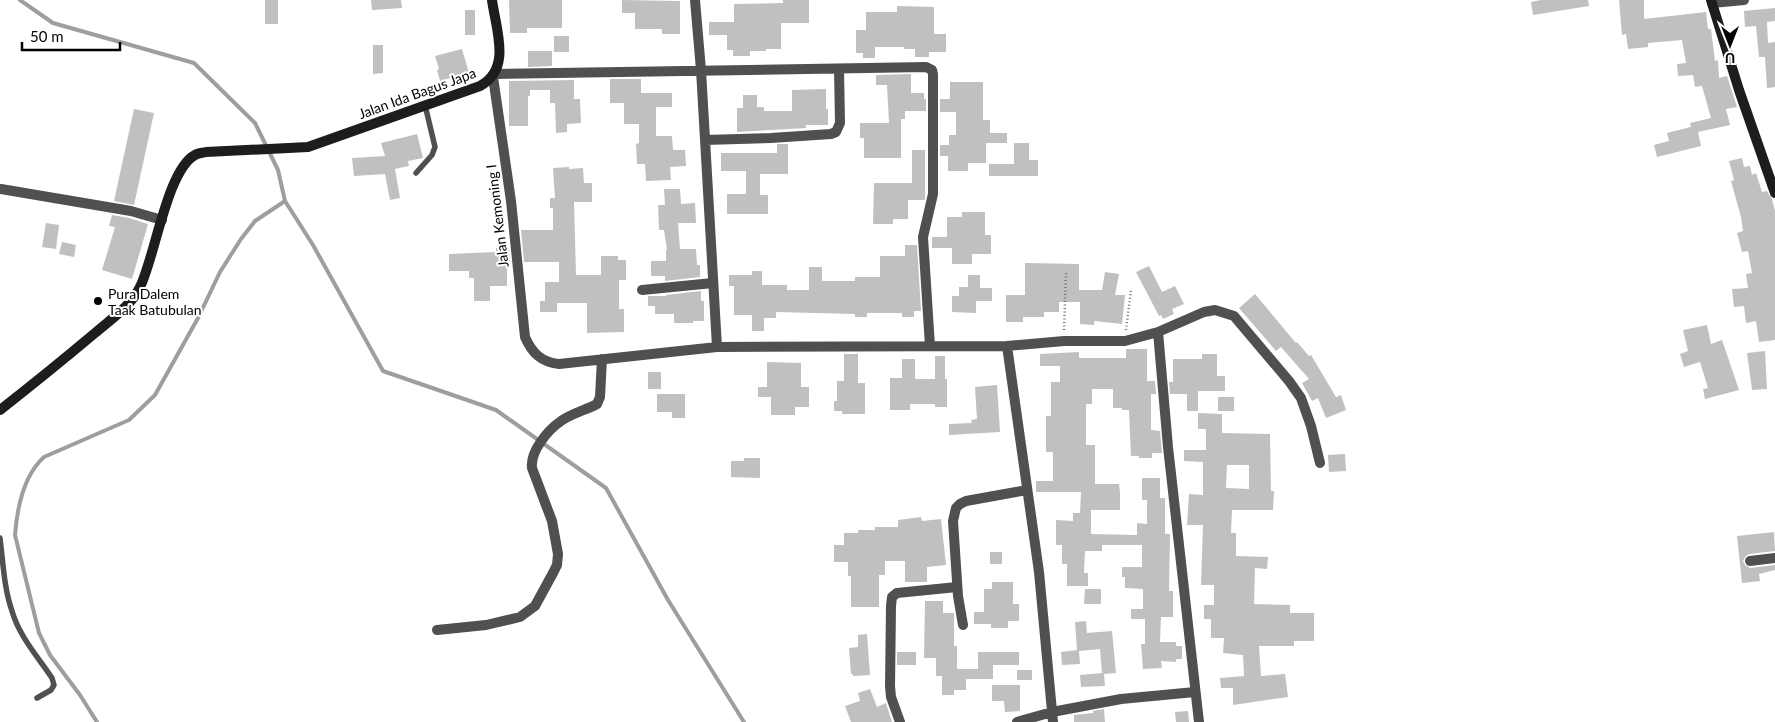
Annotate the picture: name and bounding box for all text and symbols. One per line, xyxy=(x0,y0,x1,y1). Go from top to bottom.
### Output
scale bar xyxy=(22,20,120,52)
north arrow xyxy=(1705,20,1755,70)
text: 50 m xyxy=(30,27,64,45)
text: U xyxy=(1725,50,1735,67)
street label: Jalan Ida Bagus Japa xyxy=(356,64,478,122)
street label: Jalan Kemoning I xyxy=(482,164,512,268)
place label: Pura Dalem Taak Batubulan xyxy=(108,285,202,318)
marker: Pura Dalem Taak Batubulan xyxy=(92,295,104,307)

